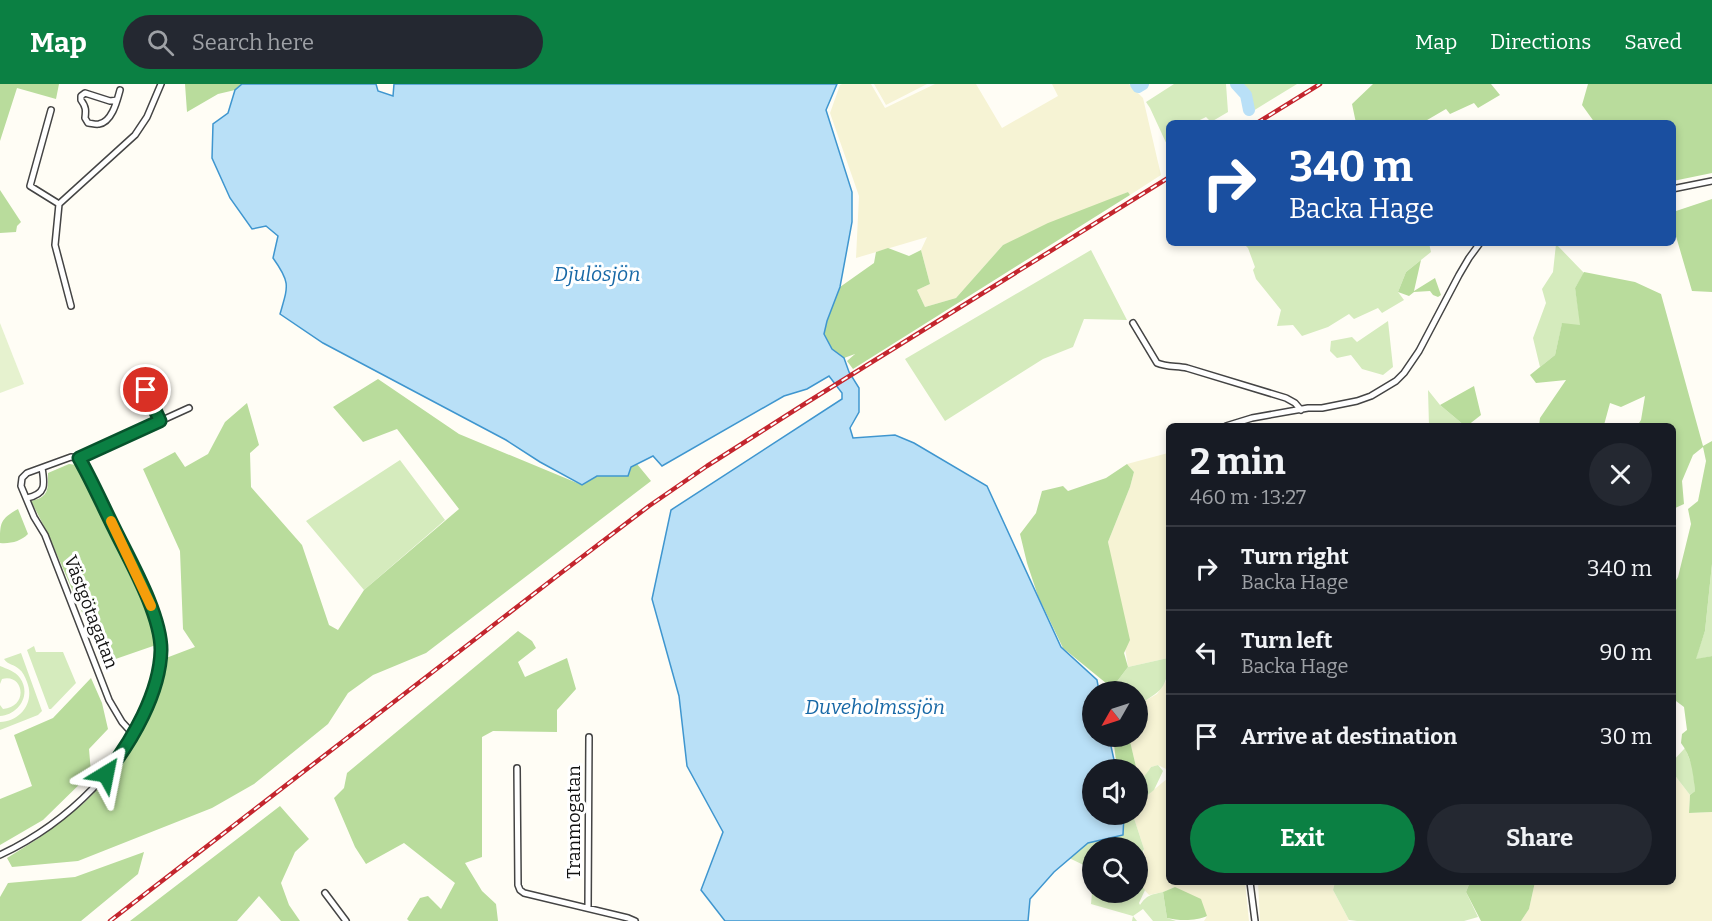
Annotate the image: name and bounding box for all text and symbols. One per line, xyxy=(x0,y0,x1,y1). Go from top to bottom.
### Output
search box xyxy=(123,15,543,69)
text: Map xyxy=(30,26,87,59)
icon: search xyxy=(144,26,177,59)
text: Search here xyxy=(192,29,314,56)
text: Map xyxy=(1415,29,1457,55)
text: Directions xyxy=(1490,29,1591,55)
text: Saved xyxy=(1624,29,1682,55)
text: 340 m xyxy=(1289,142,1413,192)
icon: right xyxy=(1190,144,1268,222)
text: Backa Hage xyxy=(1289,193,1434,225)
water label: Djulösjön xyxy=(554,262,640,287)
pin xyxy=(120,364,171,415)
icon: arrive xyxy=(129,373,162,406)
text: 2 min xyxy=(1190,440,1286,484)
button: close xyxy=(1589,443,1652,506)
text: 460 m · 13:27 xyxy=(1190,485,1306,509)
text: Turn right xyxy=(1241,543,1349,570)
street label: Västgötagatan xyxy=(59,552,123,672)
icon: right xyxy=(1190,552,1223,585)
text: 340 m xyxy=(1587,555,1652,582)
text: Backa Hage xyxy=(1241,570,1348,594)
text: Turn left xyxy=(1241,627,1333,654)
icon: left xyxy=(1190,636,1223,669)
text: 90 m xyxy=(1600,639,1652,666)
text: Backa Hage xyxy=(1241,654,1348,678)
north arrow xyxy=(1082,681,1148,747)
map controls xyxy=(1082,681,1148,903)
water label: Duveholmssjön xyxy=(805,695,945,720)
icon: arrive xyxy=(1190,720,1223,753)
text: Arrive at destination xyxy=(1241,723,1457,750)
text: 30 m xyxy=(1600,723,1652,750)
position arrow xyxy=(74,742,138,806)
button: sound xyxy=(1082,759,1148,825)
street label: Tranmogatan xyxy=(563,765,585,879)
button: Exit xyxy=(1190,804,1415,873)
button: Share xyxy=(1427,804,1652,873)
button: search xyxy=(1082,837,1148,903)

